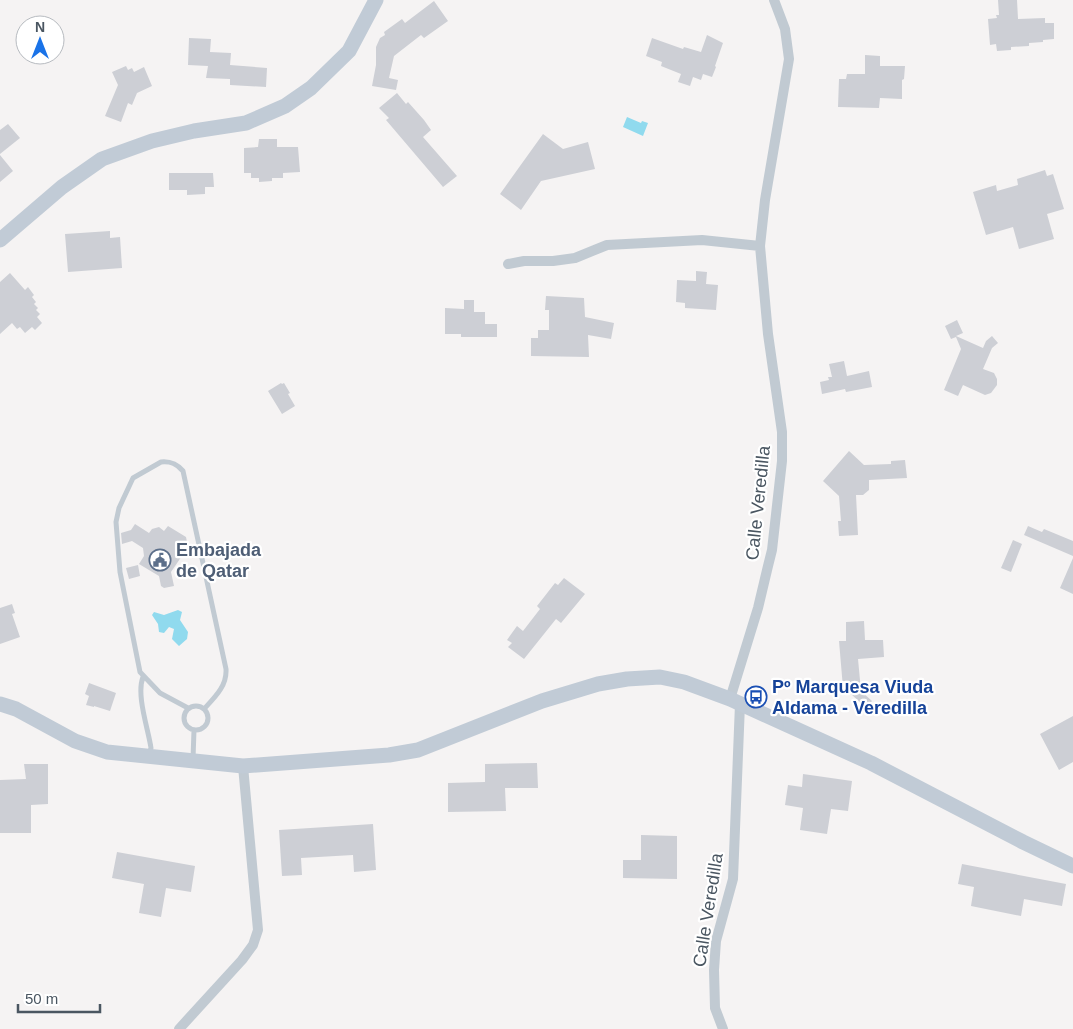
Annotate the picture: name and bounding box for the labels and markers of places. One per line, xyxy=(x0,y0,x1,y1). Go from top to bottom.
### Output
place label: Embajada de Qatar xyxy=(176,540,262,581)
public building icon: Embajada de Qatar xyxy=(148,548,172,572)
place label: Pº Marquesa Viuda Aldama - Veredilla xyxy=(772,677,934,718)
bus stop icon: Pº Marquesa Viuda Aldama - Veredilla xyxy=(744,685,768,709)

